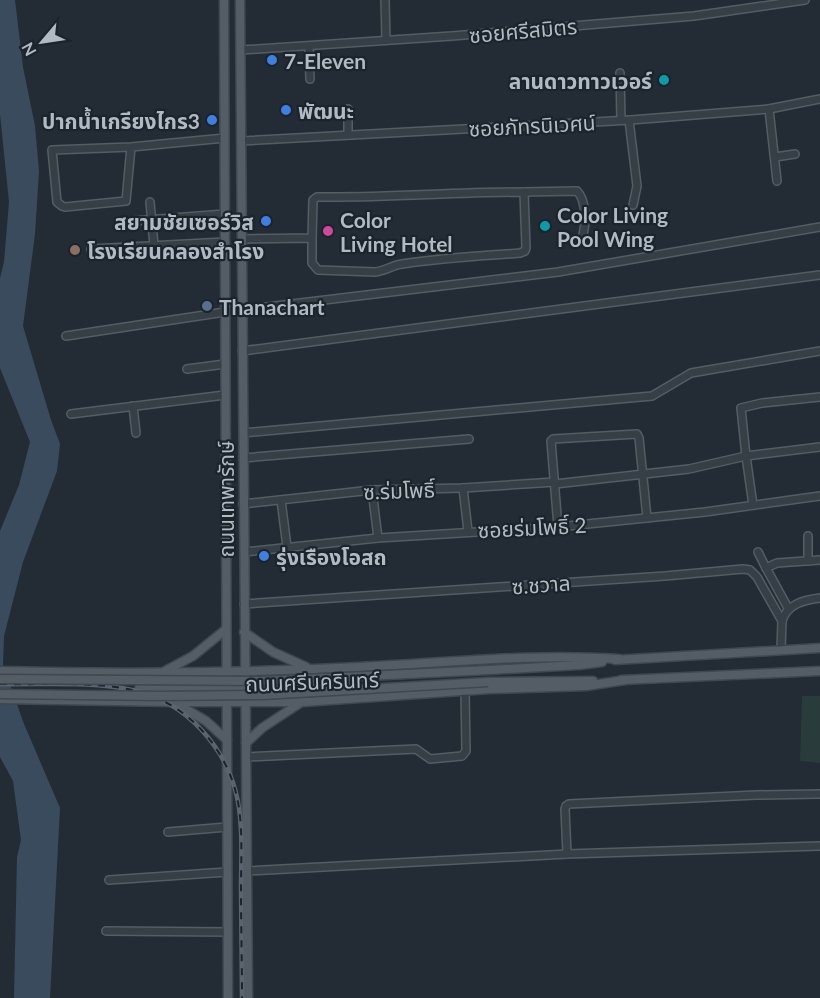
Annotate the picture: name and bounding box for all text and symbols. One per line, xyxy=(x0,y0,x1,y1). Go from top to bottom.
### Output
north arrow xyxy=(12,12,72,72)
street label: ซอยศรีสมิตร xyxy=(468,13,578,47)
text: N xyxy=(17,40,40,60)
place label: 7-Eleven xyxy=(284,48,366,73)
marker: 7-Eleven xyxy=(265,53,279,67)
place label: ลานดาวทาวเวอร์ xyxy=(509,68,652,93)
marker: ลานดาวทาวเวอร์ xyxy=(657,73,671,87)
place label: พัฒนะ xyxy=(298,98,354,123)
marker: พัฒนะ xyxy=(279,103,293,117)
place label: ปากน้ำเกรียงไกร3 xyxy=(42,107,200,133)
street label: ซอยภัทรนิเวศน์ xyxy=(468,109,596,141)
marker: ปากน้ำเกรียงไกร3 xyxy=(205,113,219,127)
place label: Color Living Pool Wing xyxy=(557,202,668,251)
place label: Color Living Hotel xyxy=(340,207,453,256)
place label: สยามชัยเซอร์วิส xyxy=(114,209,254,234)
marker: สยามชัยเซอร์วิส xyxy=(259,214,273,228)
marker: Color Living Pool Wing xyxy=(538,219,552,233)
marker: Color Living Hotel xyxy=(321,224,335,238)
place label: โรงเรียนคลองสำโรง xyxy=(87,238,264,263)
marker: โรงเรียนคลองสำโรง xyxy=(68,243,82,257)
place label: Thanachart xyxy=(219,294,325,319)
marker: Thanachart xyxy=(200,299,214,313)
street label: ถนนเทพารักษ์ xyxy=(213,441,238,557)
street label: ซ.ร่มโพธิ์ xyxy=(363,476,436,504)
street label: ซอยร่มโพธิ์ 2 xyxy=(477,512,587,542)
place label: รุ่งเรืองโอสถ xyxy=(276,544,387,571)
marker: รุ่งเรืองโอสถ xyxy=(257,549,271,563)
street label: ซ.ชวาล xyxy=(511,569,571,599)
street label: ถนนศรีนครินทร์ xyxy=(245,666,380,696)

